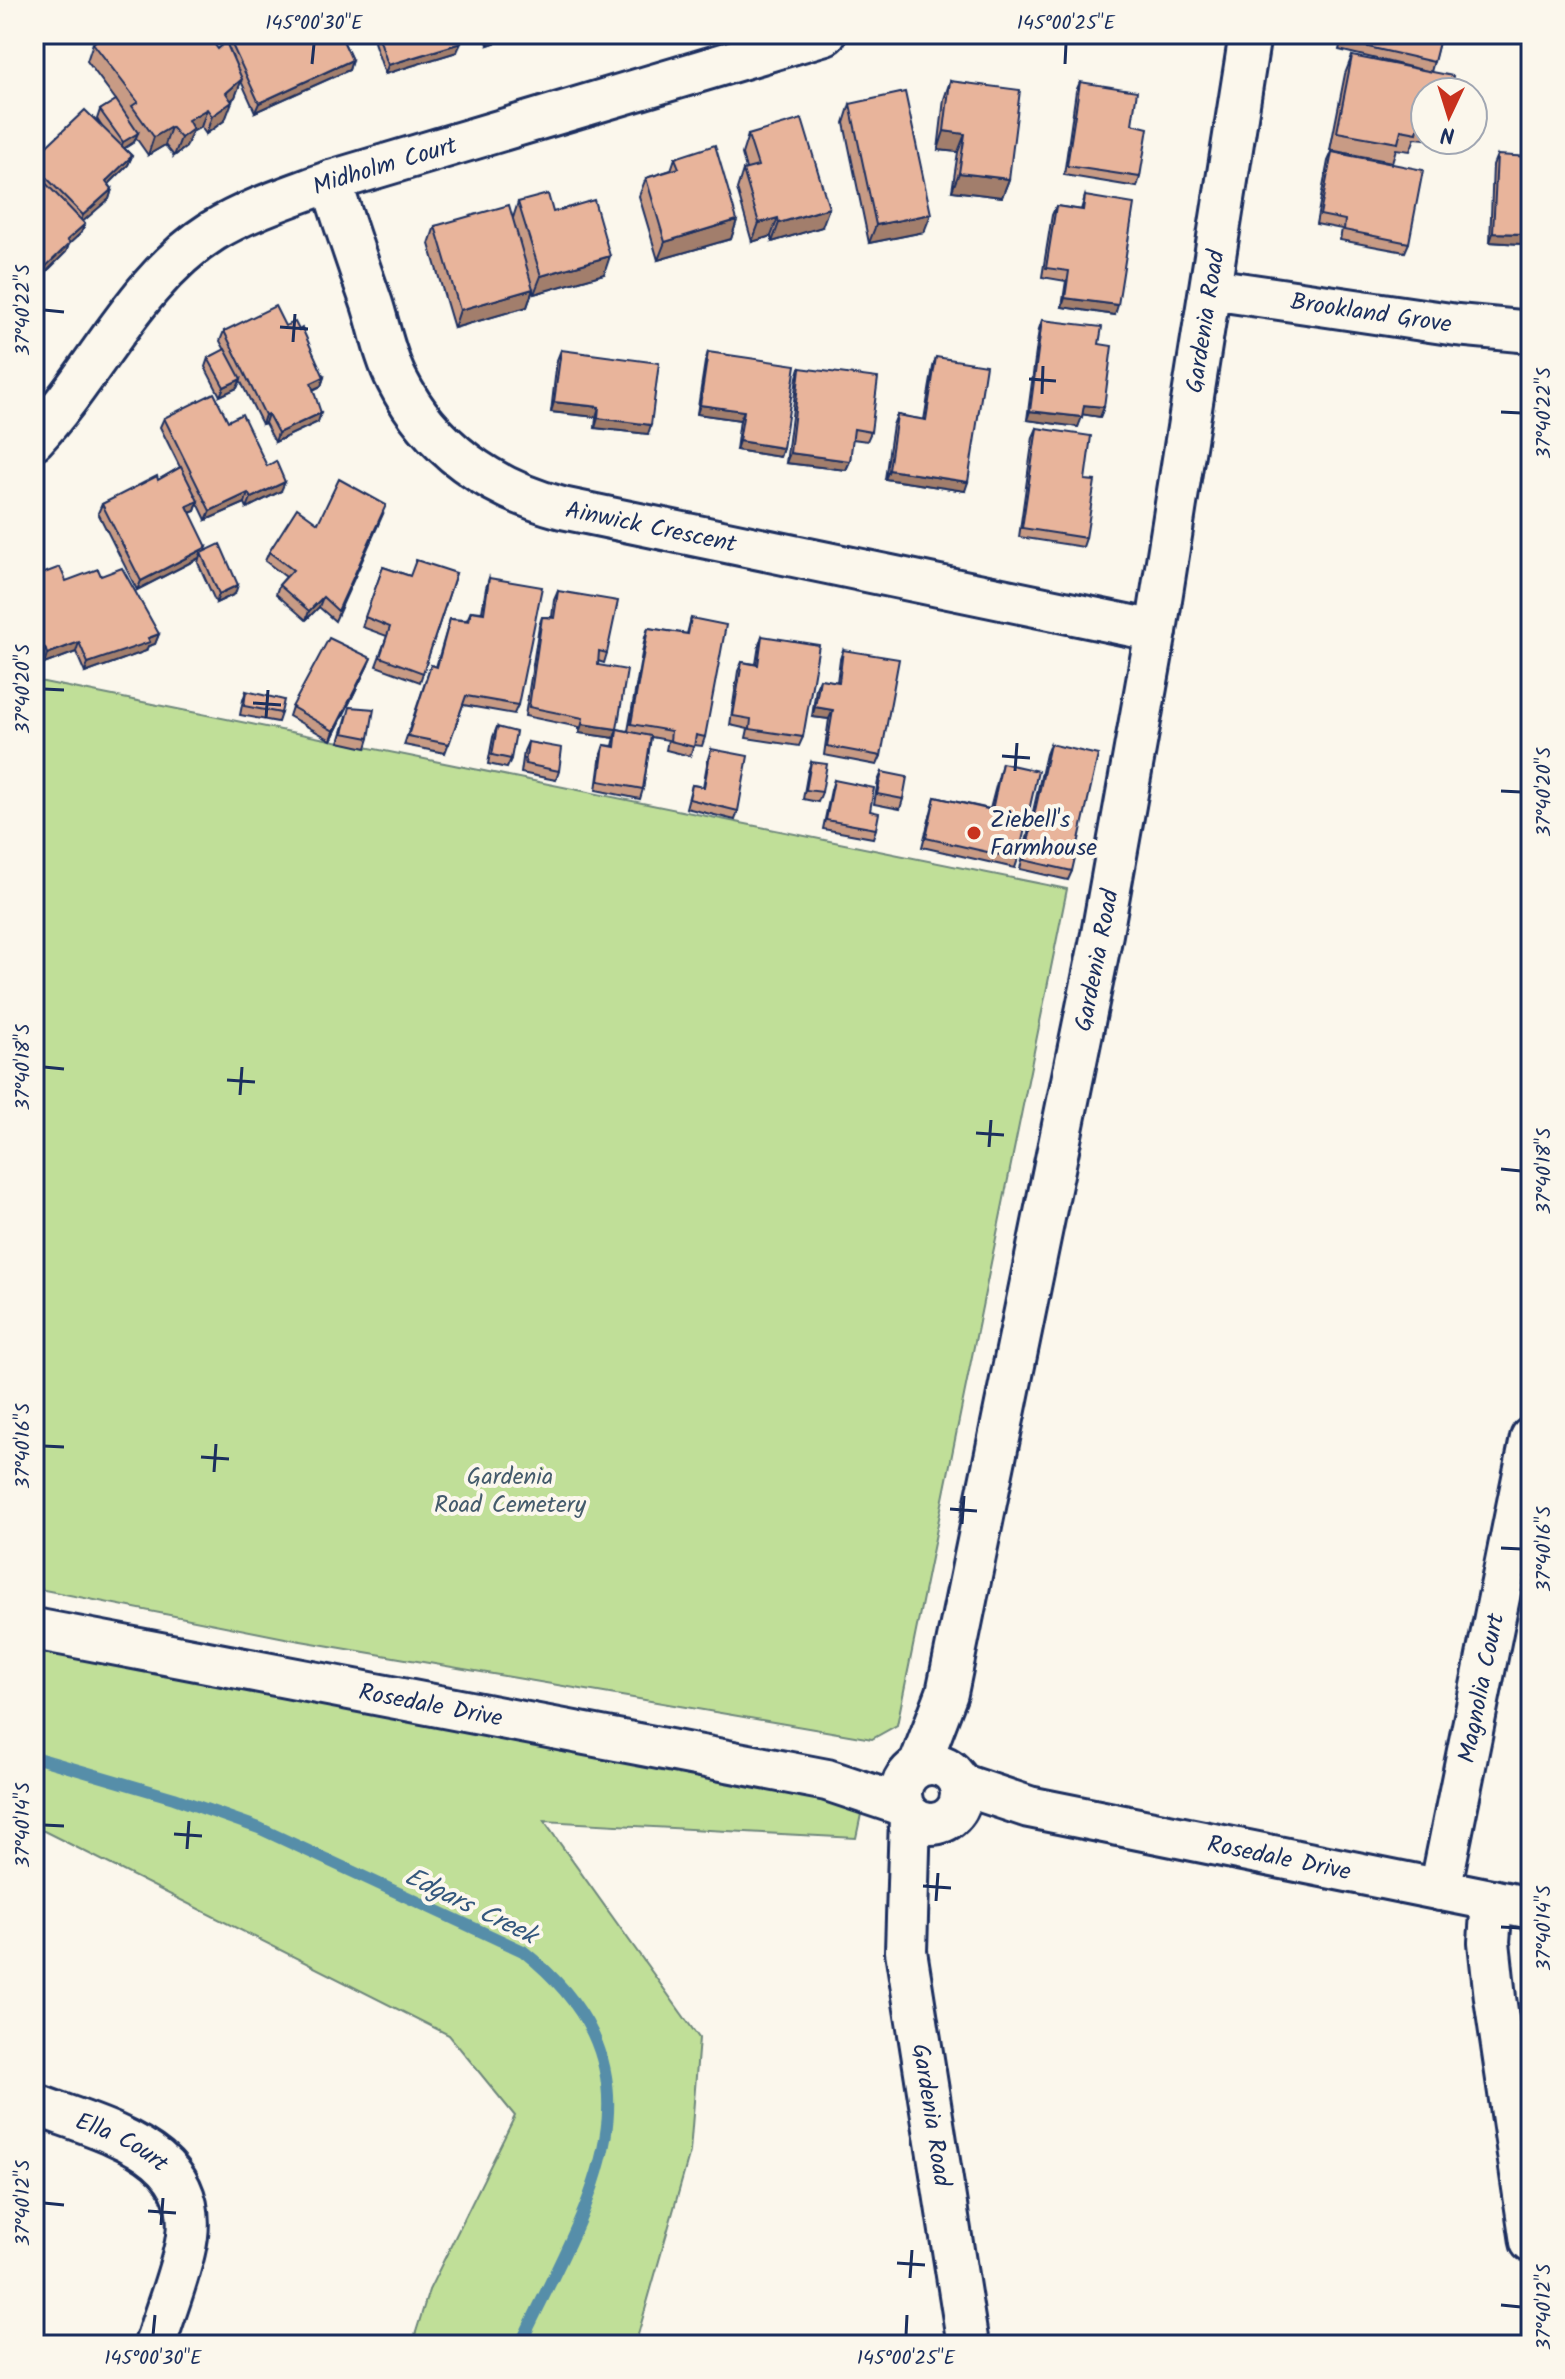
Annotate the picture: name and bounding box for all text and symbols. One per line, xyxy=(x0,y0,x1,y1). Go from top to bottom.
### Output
text: 145°00'30"E xyxy=(265,8,364,40)
text: 145°00'25"E xyxy=(1017,8,1116,40)
north arrow xyxy=(1409,76,1489,156)
text: N xyxy=(1440,116,1456,151)
street label: Midholm Court xyxy=(307,126,463,207)
street label: Gardenia Road xyxy=(1176,246,1237,396)
text: 37°40'22"S xyxy=(8,264,40,356)
street label: Brookland Grove xyxy=(1288,283,1454,345)
text: 37°40'22"S xyxy=(1529,367,1561,459)
street label: Ainwick Crescent xyxy=(562,491,740,565)
text: 37°40'20"S xyxy=(8,644,40,734)
text: 37°40'20"S xyxy=(1529,747,1561,837)
place label: Ziebell's Farmhouse xyxy=(990,801,1097,868)
marker: Ziebell's Farmhouse xyxy=(965,824,983,842)
street label: Gardenia Road xyxy=(1065,885,1131,1035)
text: 37°40'18"S xyxy=(8,1023,40,1110)
text: 37°40'18"S xyxy=(1529,1127,1561,1214)
text: 37°40'16"S xyxy=(8,1403,40,1489)
park label: Gardenia Road Cemetery xyxy=(434,1458,587,1525)
text: 37°40'16"S xyxy=(1529,1506,1561,1592)
street label: Magnolia Court xyxy=(1448,1609,1516,1767)
street label: Rosedale Drive xyxy=(355,1673,506,1739)
text: 37°40'14"S xyxy=(8,1782,40,1868)
street label: Rosedale Drive xyxy=(1204,1825,1354,1892)
water label: Edgars Creek xyxy=(397,1857,547,1959)
text: 37°40'14"S xyxy=(1529,1885,1561,1971)
street label: Gardenia Road xyxy=(900,2041,961,2190)
street label: Ella Court xyxy=(70,2103,178,2183)
text: 37°40'12"S xyxy=(8,2159,40,2246)
text: 37°40'12"S xyxy=(1529,2263,1561,2350)
text: 145°00'30"E xyxy=(104,2343,203,2375)
text: 145°00'25"E xyxy=(857,2343,956,2375)

